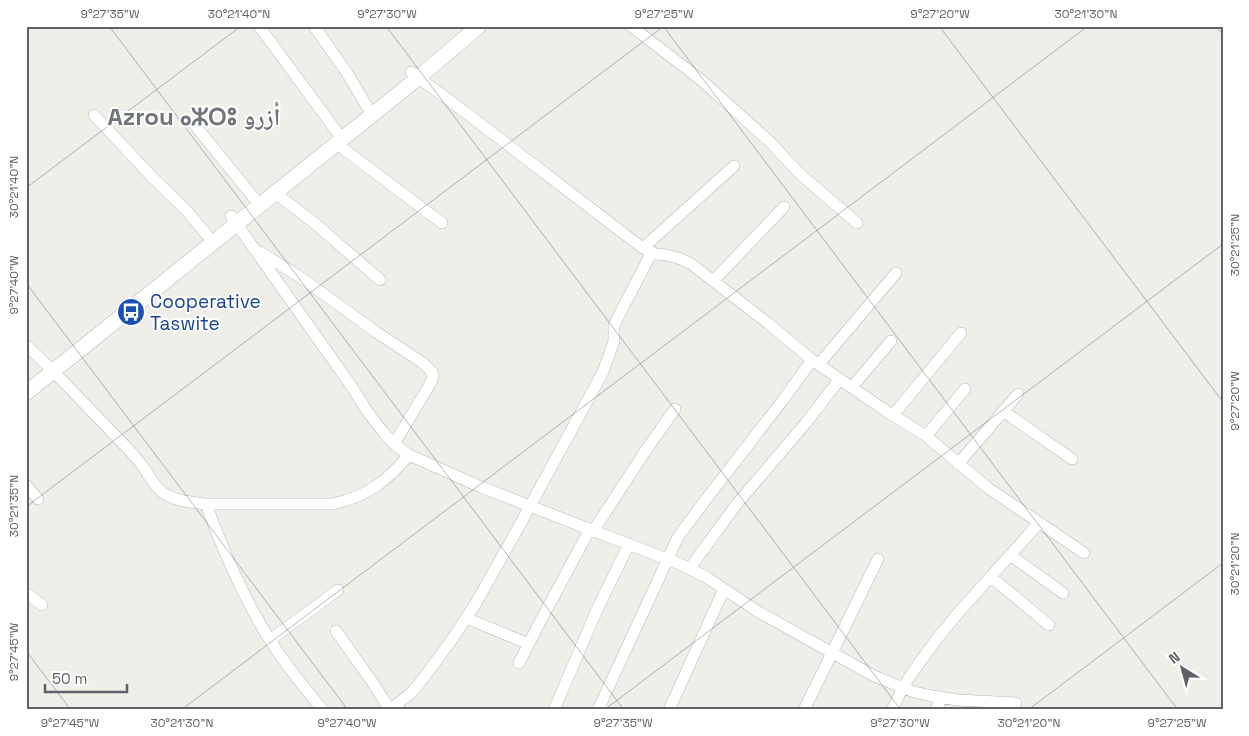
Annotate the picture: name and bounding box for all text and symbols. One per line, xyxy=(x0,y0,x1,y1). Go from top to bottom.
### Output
text: 9°27'35"W xyxy=(81,6,140,22)
text: 30°21'40"N xyxy=(208,6,270,22)
text: 9°27'30"W xyxy=(357,6,417,22)
text: 9°27'25"W xyxy=(635,6,694,22)
text: 9°27'20"W xyxy=(910,6,970,22)
text: 30°21'30"N xyxy=(1055,6,1117,22)
district label: Azrou ⴰⵣⵔⵓ أزرو xyxy=(108,101,280,132)
text: 30°21'40"N xyxy=(6,156,22,218)
text: 30°21'25"N xyxy=(1227,214,1243,276)
text: 9°27'40"W xyxy=(6,255,22,315)
place label: Cooperative Taswite xyxy=(150,289,261,336)
bus stop icon: Cooperative Taswite xyxy=(116,297,146,327)
text: 9°27'20"W xyxy=(1227,371,1243,431)
text: 30°21'35"N xyxy=(6,475,22,537)
text: 30°21'20"N xyxy=(1227,533,1243,595)
text: 9°27'45"W xyxy=(6,622,22,681)
north arrow xyxy=(1156,644,1206,694)
text: N xyxy=(1165,648,1183,668)
scale bar xyxy=(45,661,128,693)
text: 50 m xyxy=(52,669,87,688)
text: 9°27'45"W xyxy=(41,715,100,731)
text: 30°21'30"N xyxy=(151,715,213,731)
text: 9°27'40"W xyxy=(317,715,377,731)
text: 9°27'35"W xyxy=(594,715,653,731)
text: 9°27'30"W xyxy=(870,715,930,731)
text: 30°21'20"N xyxy=(998,715,1060,731)
text: 9°27'25"W xyxy=(1148,715,1207,731)

